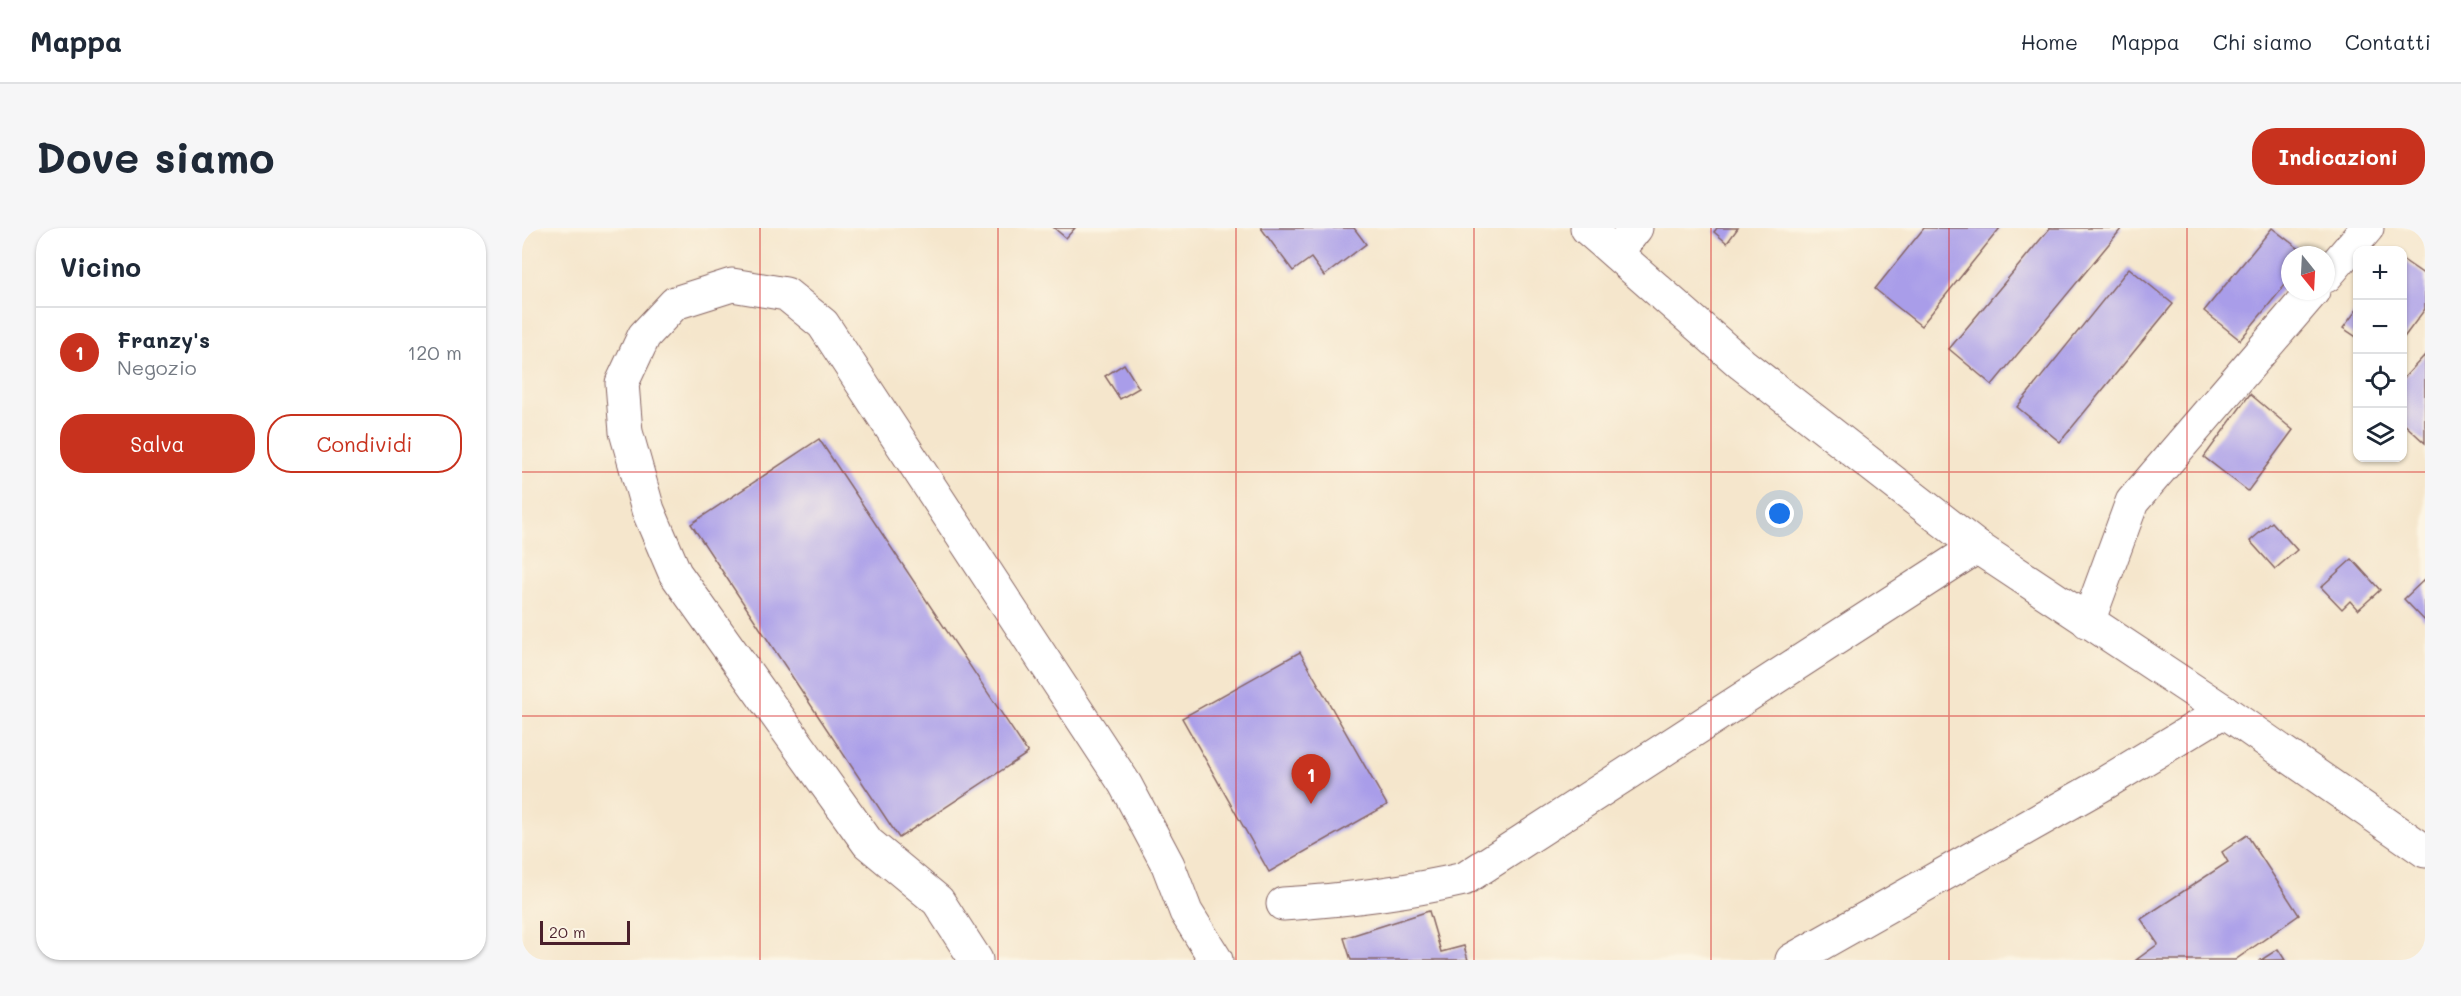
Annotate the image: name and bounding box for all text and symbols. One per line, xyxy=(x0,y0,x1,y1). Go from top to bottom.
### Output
text: Mappa xyxy=(30,23,122,59)
text: Home xyxy=(2021,28,2078,55)
text: Mappa xyxy=(2111,28,2180,55)
text: Chi siamo xyxy=(2213,28,2312,55)
text: Contatti xyxy=(2345,28,2431,55)
button: Indicazioni xyxy=(2252,128,2425,185)
text: Dove siamo xyxy=(36,129,275,184)
north arrow xyxy=(2281,246,2335,300)
map controls xyxy=(2353,246,2407,462)
button: + xyxy=(2353,246,2407,300)
text: Vicino xyxy=(60,250,141,284)
button: − xyxy=(2353,300,2407,354)
text: Franzy's xyxy=(117,325,210,354)
text: 1 xyxy=(75,339,84,365)
text: 120 m xyxy=(407,339,462,365)
text: Negozio xyxy=(117,354,197,380)
button: locate xyxy=(2353,354,2407,408)
button: layers xyxy=(2353,408,2407,462)
button: Salva xyxy=(60,414,255,473)
button: Condividi xyxy=(267,414,462,473)
your location xyxy=(1765,499,1794,528)
pin: 1 xyxy=(1292,754,1330,804)
scale bar xyxy=(540,918,630,946)
text: 20 m xyxy=(549,921,586,942)

